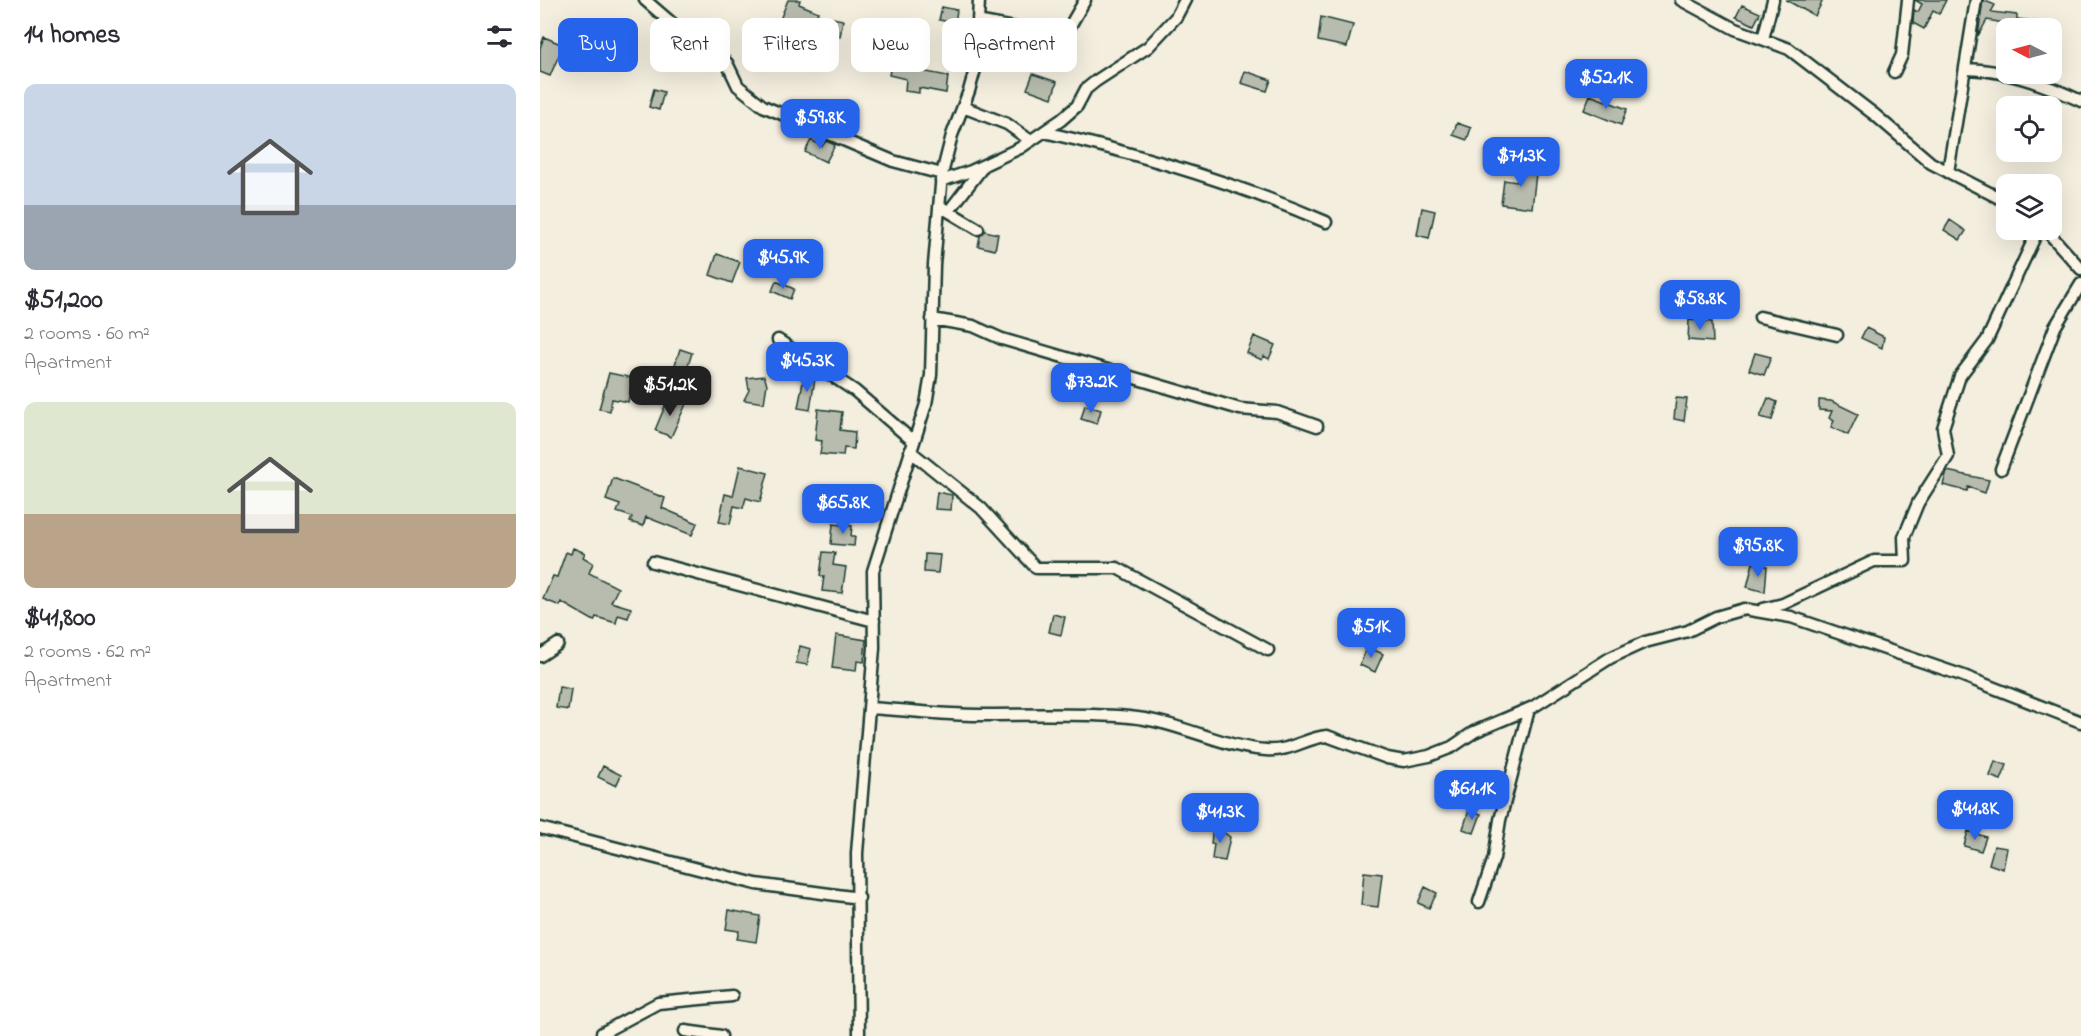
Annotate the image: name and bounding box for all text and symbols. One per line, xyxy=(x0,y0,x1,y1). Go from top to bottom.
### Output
text: 14 homes xyxy=(24,17,120,55)
chip: Buy xyxy=(558,18,638,72)
chip: Rent xyxy=(650,18,730,72)
chip: Filters xyxy=(742,18,839,72)
chip: New xyxy=(851,18,930,72)
chip: Apartment xyxy=(942,18,1077,72)
north arrow xyxy=(1996,18,2062,84)
map controls xyxy=(1996,18,2062,240)
icon: filters xyxy=(483,20,516,53)
pin: $52.1K xyxy=(1557,59,1655,110)
text: $52.1K xyxy=(1579,64,1633,93)
button: locate xyxy=(1996,96,2062,162)
pin: $59.8K xyxy=(771,99,869,150)
text: $59.8K xyxy=(795,104,845,133)
icon: home xyxy=(216,123,324,231)
pin: $71.3K xyxy=(1472,137,1570,188)
text: $71.3K xyxy=(1497,142,1545,171)
button: layers xyxy=(1996,174,2062,240)
pin: $45.9K xyxy=(734,239,832,290)
text: $45.9K xyxy=(757,244,809,273)
pin: $58.8K xyxy=(1651,280,1749,331)
text: $51,200 xyxy=(24,282,103,320)
text: $58.8K xyxy=(1674,285,1726,314)
text: 2 rooms · 60 m² xyxy=(24,320,150,349)
pin: $45.3K xyxy=(758,342,856,393)
text: $45.3K xyxy=(780,347,834,376)
text: Apartment xyxy=(24,349,112,378)
pin: $73.2K xyxy=(1042,363,1140,414)
pin: $51.2K xyxy=(621,366,719,417)
text: $73.2K xyxy=(1065,368,1117,397)
text: $51.2K xyxy=(643,371,697,400)
icon: home xyxy=(216,441,324,549)
pin: $65.8K xyxy=(794,484,892,535)
text: $65.8K xyxy=(816,489,870,518)
pin: $95.8K xyxy=(1709,527,1807,578)
text: $95.8K xyxy=(1733,532,1783,561)
text: $41,800 xyxy=(24,600,95,638)
pin: $51K xyxy=(1335,608,1407,659)
text: $51K xyxy=(1351,613,1391,642)
text: 2 rooms · 62 m² xyxy=(24,638,151,667)
text: Apartment xyxy=(24,667,112,696)
pin: $61.1K xyxy=(1423,770,1521,821)
text: $61.1K xyxy=(1448,775,1496,804)
pin: $41.8K xyxy=(1926,790,2024,841)
pin: $41.3K xyxy=(1171,793,1269,844)
text: $41.8K xyxy=(1951,795,1999,824)
text: $41.3K xyxy=(1196,798,1244,827)

